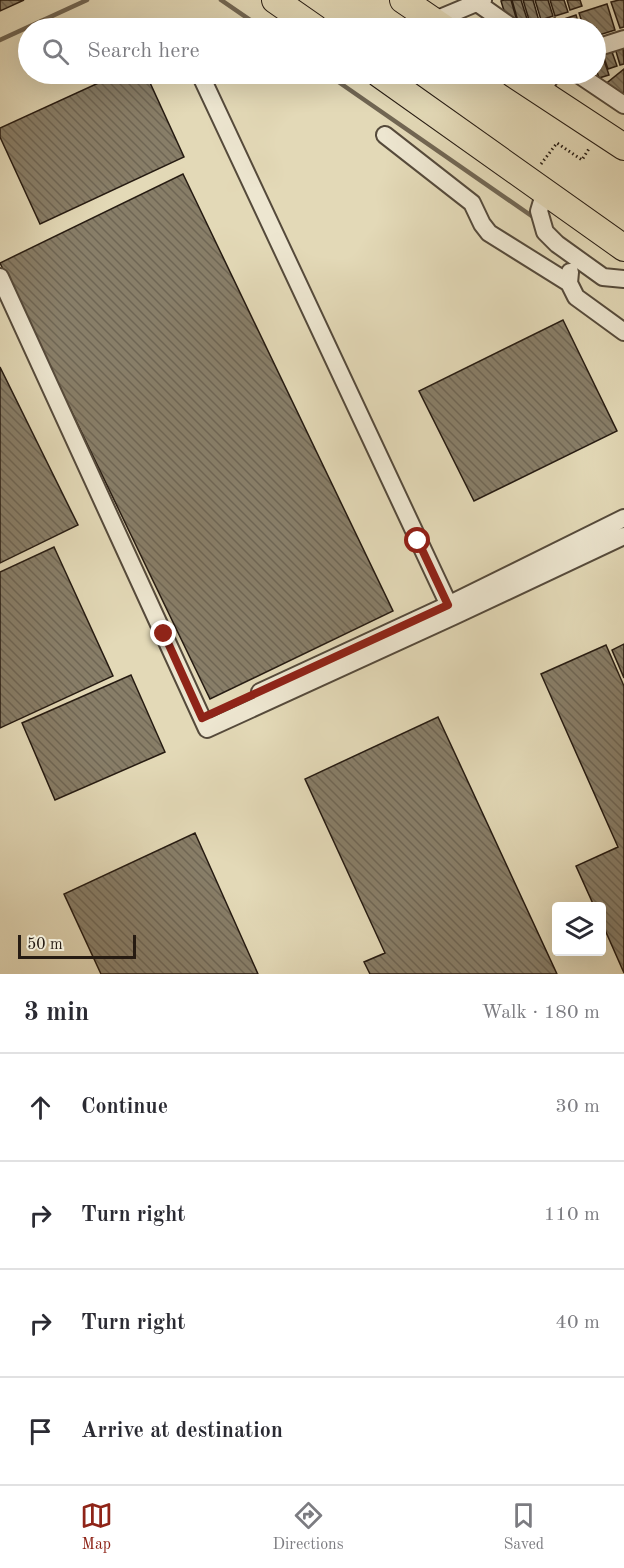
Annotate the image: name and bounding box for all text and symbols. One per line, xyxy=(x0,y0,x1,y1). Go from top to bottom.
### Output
search box xyxy=(18,18,606,84)
icon: search xyxy=(39,35,72,68)
text: Search here xyxy=(87,40,200,62)
route start xyxy=(404,527,430,553)
route end xyxy=(150,620,176,646)
map controls xyxy=(552,902,606,956)
button: layers xyxy=(552,902,606,956)
scale bar xyxy=(18,932,136,959)
text: 50 m xyxy=(27,937,63,953)
text: 3 min xyxy=(24,1000,89,1026)
text: Walk · 180 m xyxy=(481,1003,600,1023)
icon: ahead xyxy=(24,1091,57,1124)
text: Continue xyxy=(81,1096,168,1118)
text: 30 m xyxy=(555,1097,600,1117)
icon: right xyxy=(24,1199,57,1232)
text: Turn right xyxy=(81,1204,185,1226)
text: 110 m xyxy=(544,1205,600,1225)
icon: right xyxy=(24,1307,57,1340)
text: Turn right xyxy=(81,1312,185,1334)
text: 40 m xyxy=(555,1313,600,1333)
icon: arrive xyxy=(24,1415,57,1448)
text: Arrive at destination xyxy=(81,1420,283,1442)
tab: Map xyxy=(80,1499,113,1555)
tab: Directions xyxy=(273,1499,344,1555)
tab: Saved xyxy=(503,1499,544,1555)

